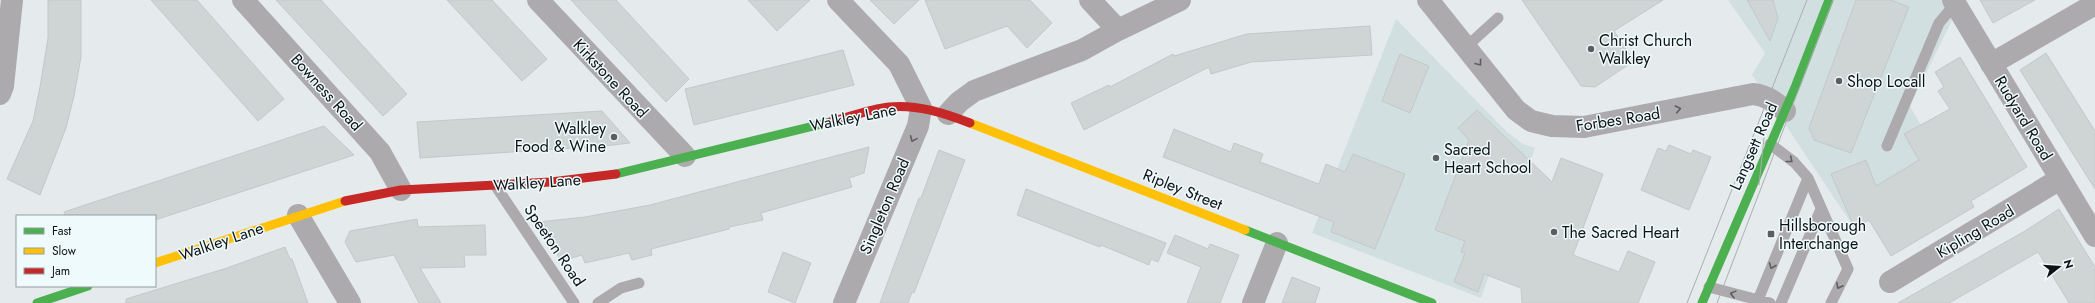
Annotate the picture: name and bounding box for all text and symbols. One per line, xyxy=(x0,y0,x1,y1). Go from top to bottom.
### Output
place label: Christ Church Walkley xyxy=(1599,29,1692,70)
street label: Kirkstone Road xyxy=(568,34,653,123)
marker: Christ Church Walkley xyxy=(1586,44,1596,54)
street label: Bowness Road xyxy=(286,49,368,136)
one-way arrow xyxy=(1474,59,1481,66)
place label: Shop Locall xyxy=(1847,70,1925,93)
street label: Rudyard Road xyxy=(1989,72,2058,165)
marker: Shop Locall xyxy=(1834,76,1844,86)
street label: Walkley Lane xyxy=(808,98,898,137)
street label: Langsett Road xyxy=(1724,99,1783,194)
street label: Forbes Road xyxy=(1574,101,1662,137)
one-way arrow xyxy=(1675,105,1682,113)
place label: Walkley Food & Wine xyxy=(515,117,607,158)
marker: Walkley Food & Wine xyxy=(609,132,619,142)
one-way arrow xyxy=(910,134,918,142)
place label: Sacred Heart School xyxy=(1444,138,1531,179)
marker: Sacred Heart School xyxy=(1431,153,1441,163)
street label: Singleton Road xyxy=(854,154,915,258)
one-way arrow xyxy=(1785,155,1793,162)
street label: Ripley Street xyxy=(1140,163,1226,216)
street label: Walkley Lane xyxy=(492,168,582,197)
street label: Kipling Road xyxy=(1932,199,2018,264)
street label: Speeton Road xyxy=(519,200,591,291)
place label: Hillsborough Interchange xyxy=(1779,214,1866,255)
legend xyxy=(16,215,156,287)
street label: Walkley Lane xyxy=(176,216,266,267)
place label: The Sacred Heart xyxy=(1562,221,1679,244)
text: Fast xyxy=(52,222,71,240)
marker: The Sacred Heart xyxy=(1549,227,1559,237)
marker: Hillsborough Interchange xyxy=(1766,229,1776,239)
text: Slow xyxy=(52,242,77,260)
north arrow xyxy=(2039,247,2079,287)
text: N xyxy=(2060,258,2077,271)
text: Jam xyxy=(50,262,70,280)
one-way arrow xyxy=(1768,262,1776,269)
one-way arrow xyxy=(1836,282,1844,289)
one-way arrow xyxy=(1730,290,1736,298)

